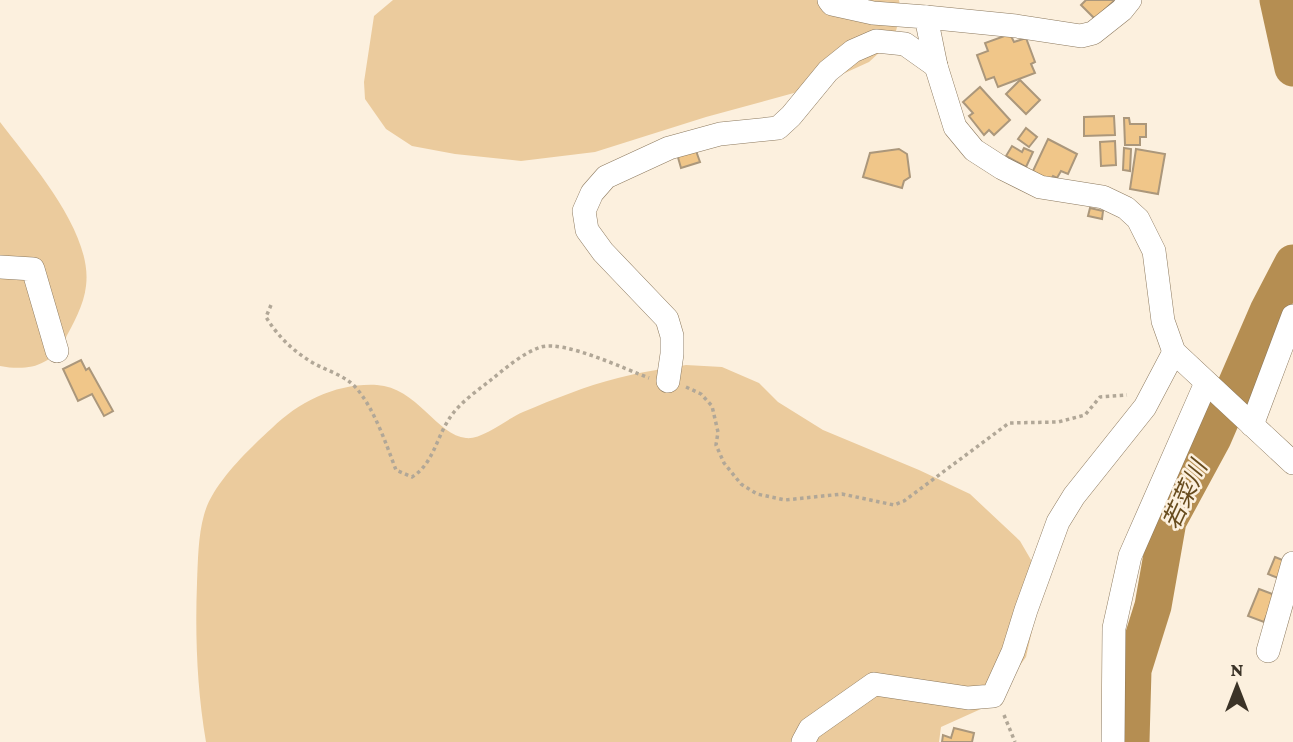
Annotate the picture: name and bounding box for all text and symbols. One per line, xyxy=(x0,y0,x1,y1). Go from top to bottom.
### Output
water label: 若菜川 xyxy=(1157,454,1213,533)
north arrow xyxy=(1202,651,1272,721)
text: N xyxy=(1231,659,1244,680)

